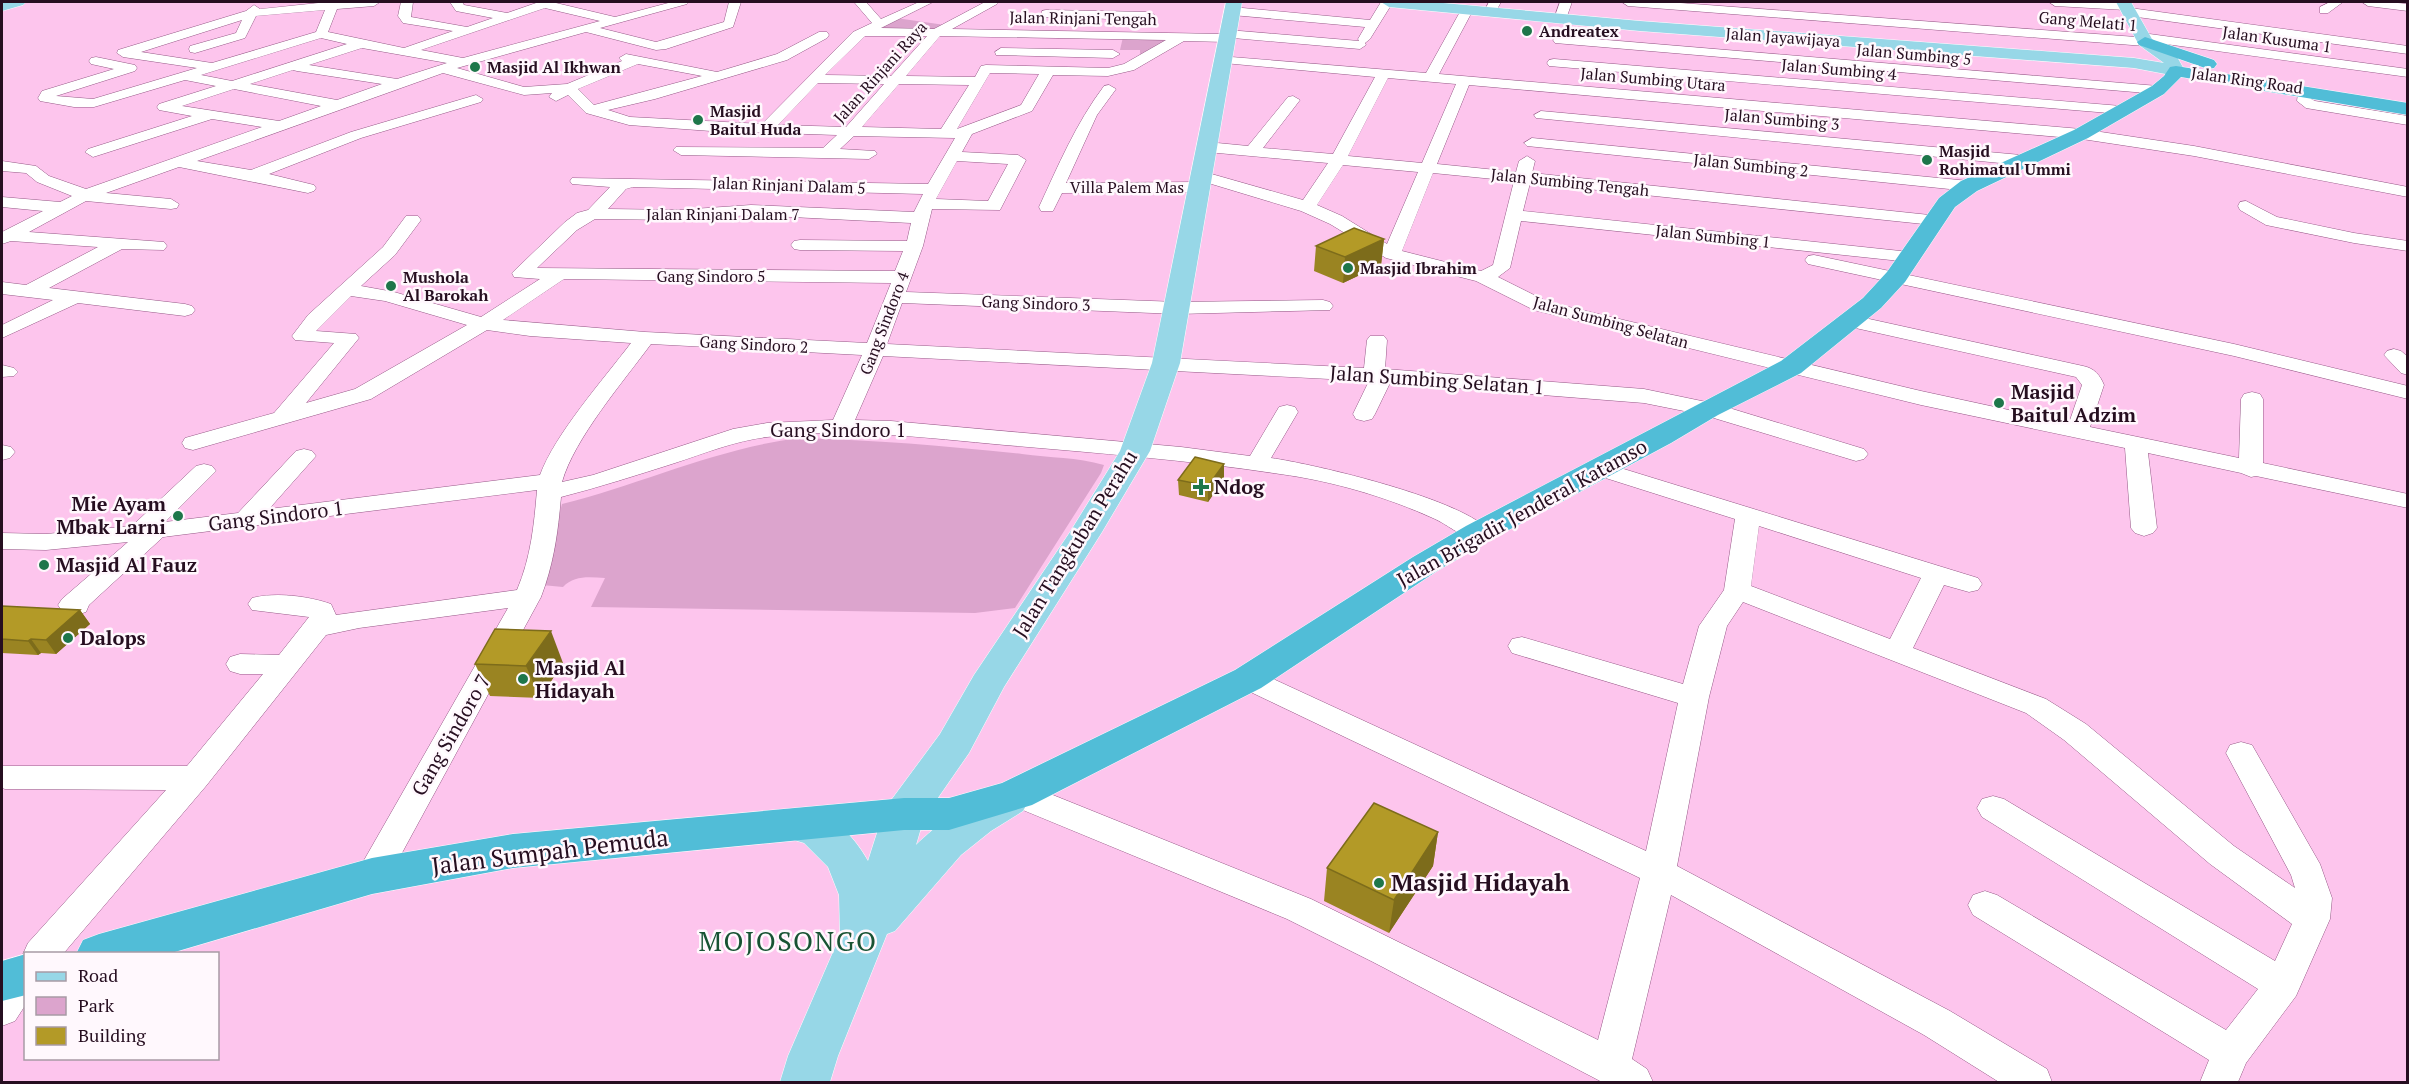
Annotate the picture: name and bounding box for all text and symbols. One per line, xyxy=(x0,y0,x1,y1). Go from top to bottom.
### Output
street label: Jalan Rinjani Tengah xyxy=(1009,6,1158,30)
street label: Gang Melati 1 xyxy=(2038,6,2138,36)
street label: Jalan Rinjani Raya xyxy=(828,16,932,128)
place label: Andreatex xyxy=(1539,20,1619,42)
street label: Jalan Kusuma 1 xyxy=(2221,20,2333,58)
street label: Jalan Jayawijaya xyxy=(1725,22,1841,52)
marker: Andreatex xyxy=(1520,24,1534,38)
street label: Jalan Sumbing 5 xyxy=(1856,38,1972,70)
street label: Jalan Sumbing 4 xyxy=(1781,53,1898,85)
place label: Masjid Al Ikhwan xyxy=(487,56,621,78)
marker: Masjid Al Ikhwan xyxy=(468,60,482,74)
street label: Jalan Ring Road xyxy=(2190,61,2304,99)
street label: Jalan Sumbing Utara xyxy=(1579,62,1727,96)
place label: Masjid Baitul Huda xyxy=(710,100,801,140)
street label: Jalan Sumbing 3 xyxy=(1724,103,1840,135)
marker: Masjid Baitul Huda xyxy=(691,113,705,127)
place label: Masjid Rohimatul Ummi xyxy=(1939,140,2071,180)
street label: Jalan Sumbing 2 xyxy=(1693,148,1809,182)
marker: Masjid Rohimatul Ummi xyxy=(1920,153,1934,167)
street label: Jalan Sumbing Tengah xyxy=(1490,163,1651,201)
street label: Jalan Rinjani Dalam 5 xyxy=(712,171,866,199)
street label: Villa Palem Mas xyxy=(1070,176,1184,198)
street label: Jalan Rinjani Dalam 7 xyxy=(646,203,800,225)
street label: Jalan Sumbing 1 xyxy=(1655,219,1771,253)
place label: Masjid Ibrahim xyxy=(1360,257,1477,279)
marker: Masjid Ibrahim xyxy=(1341,261,1355,275)
street label: Gang Sindoro 5 xyxy=(657,265,765,287)
place label: Mushola Al Barokah xyxy=(403,266,489,306)
street label: Gang Sindoro 4 xyxy=(854,268,914,378)
marker: Mushola Al Barokah xyxy=(384,279,398,293)
street label: Gang Sindoro 3 xyxy=(981,290,1091,316)
street label: Jalan Sumbing Selatan xyxy=(1531,291,1691,353)
street label: Gang Sindoro 2 xyxy=(699,330,809,358)
street label: Jalan Sumbing Selatan 1 xyxy=(1329,359,1545,400)
place label: Masjid Baitul Adzim xyxy=(2011,378,2137,428)
marker: Masjid Baitul Adzim xyxy=(1992,396,2006,410)
street label: Gang Sindoro 1 xyxy=(770,416,906,443)
street label: Jalan Brigadir Jenderal Katamso xyxy=(1392,432,1652,593)
street label: Jalan Tangkuban Perahu xyxy=(1006,445,1143,642)
place label: Ndog xyxy=(1214,473,1265,500)
marker: Ndog xyxy=(1192,478,1210,496)
place label: Mie Ayam Mbak Larni xyxy=(57,490,167,540)
street label: Gang Sindoro 1 xyxy=(207,494,345,537)
marker: Mie Ayam Mbak Larni xyxy=(171,509,185,523)
place label: Masjid Al Fauz xyxy=(56,551,197,578)
marker: Masjid Al Fauz xyxy=(37,558,51,572)
place label: Dalops xyxy=(80,624,146,651)
marker: Dalops xyxy=(61,631,75,645)
place label: Masjid Al Hidayah xyxy=(535,654,626,704)
street label: Gang Sindoro 7 xyxy=(405,669,496,800)
marker: Masjid Al Hidayah xyxy=(516,672,530,686)
street label: Jalan Sumpah Pemuda xyxy=(430,821,670,881)
place label: Masjid Hidayah xyxy=(1391,866,1570,898)
marker: Masjid Hidayah xyxy=(1372,876,1386,890)
district label: MOJOSONGO xyxy=(699,923,877,959)
legend xyxy=(24,952,219,1060)
text: Road xyxy=(78,963,118,987)
text: Park xyxy=(78,993,115,1017)
text: Building xyxy=(78,1023,146,1047)

